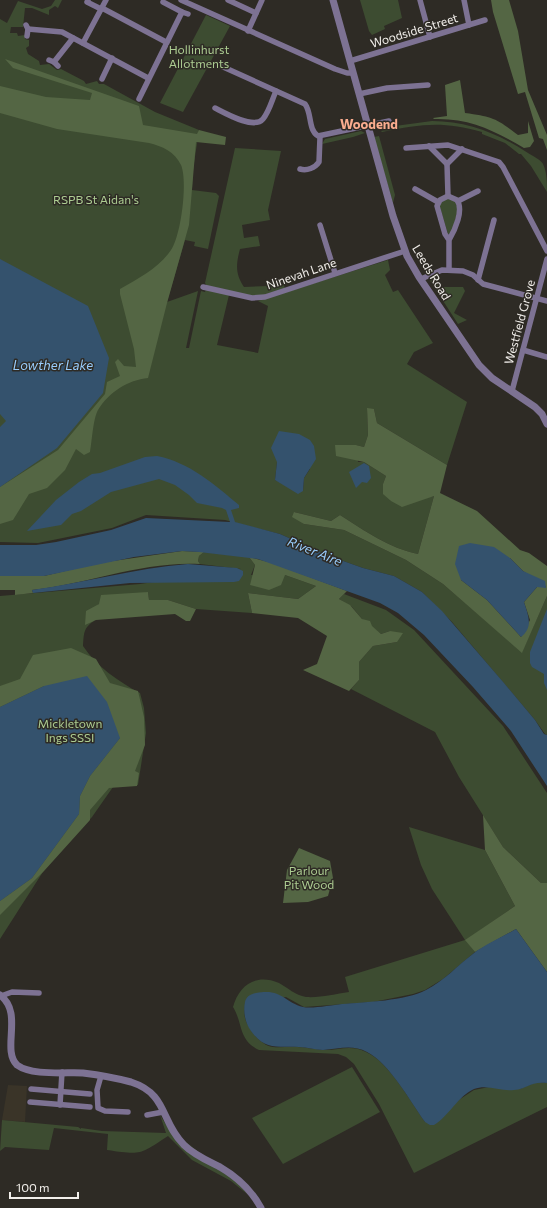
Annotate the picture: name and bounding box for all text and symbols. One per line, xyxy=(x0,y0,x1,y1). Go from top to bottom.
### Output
street label: Woodside Street xyxy=(369,10,459,50)
park label: Hollinhurst Allotments xyxy=(169,42,229,70)
district label: Woodend xyxy=(340,116,398,132)
park label: RSPB St Aidan's xyxy=(53,192,139,206)
street label: Leeds Road xyxy=(410,242,454,302)
street label: Ninevah Lane xyxy=(264,254,338,292)
street label: Westfield Grove xyxy=(501,278,537,366)
water label: Lowther Lake xyxy=(13,357,93,373)
water label: River Aire xyxy=(285,533,345,569)
park label: Mickletown Ings SSSI xyxy=(38,716,102,744)
park label: Parlour Pit Wood xyxy=(284,863,334,891)
scale bar xyxy=(10,1174,78,1200)
text: 100 m xyxy=(16,1180,50,1194)

